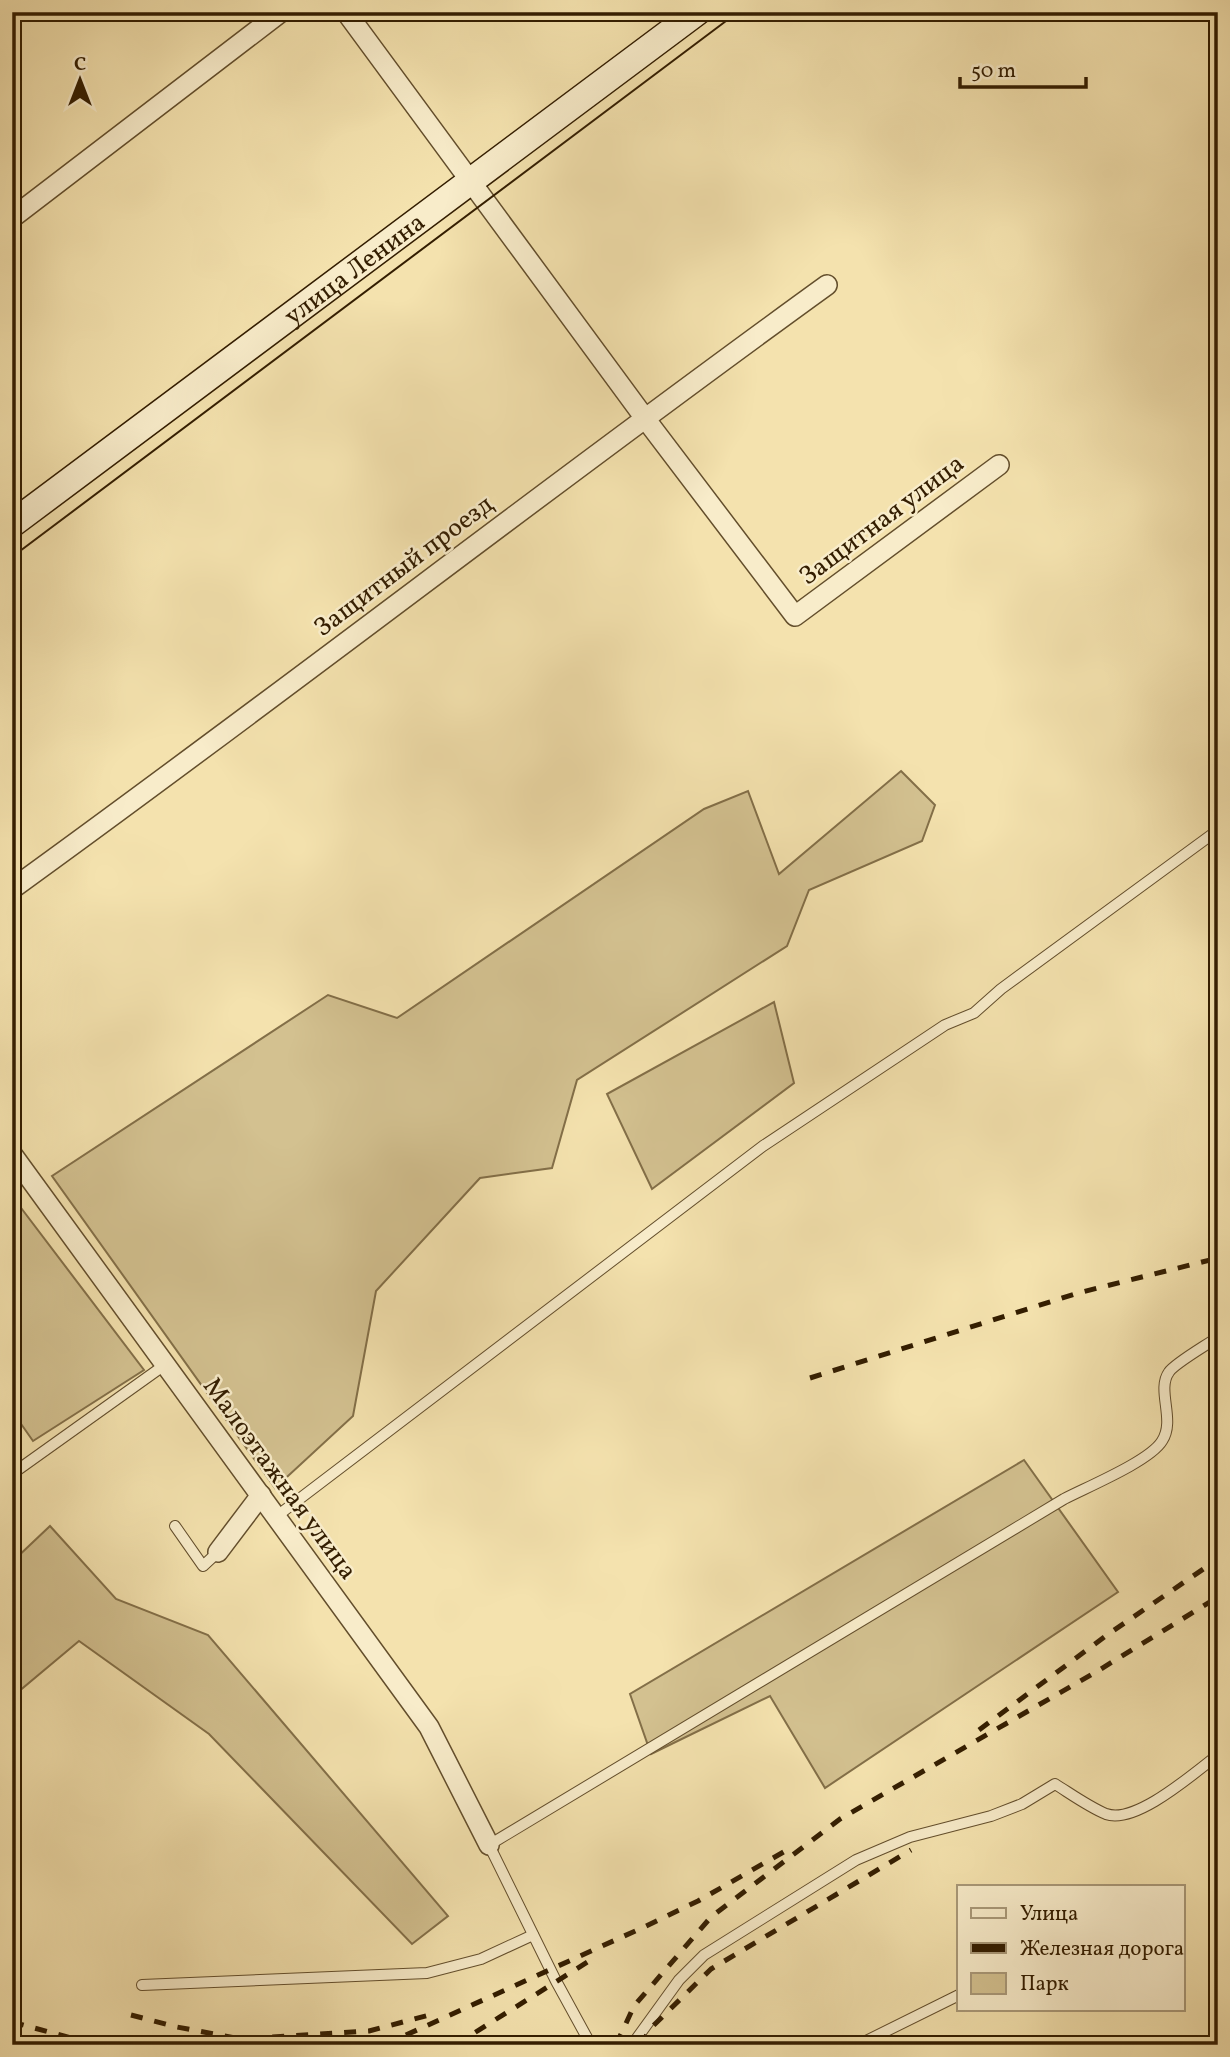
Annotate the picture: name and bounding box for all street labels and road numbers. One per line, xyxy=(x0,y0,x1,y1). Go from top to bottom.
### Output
street label: улица Ленина xyxy=(277,205,433,335)
street label: Защитная улица xyxy=(792,447,972,595)
street label: Защитный проезд xyxy=(307,487,502,646)
street label: Малоэтажная улица xyxy=(194,1371,365,1588)

